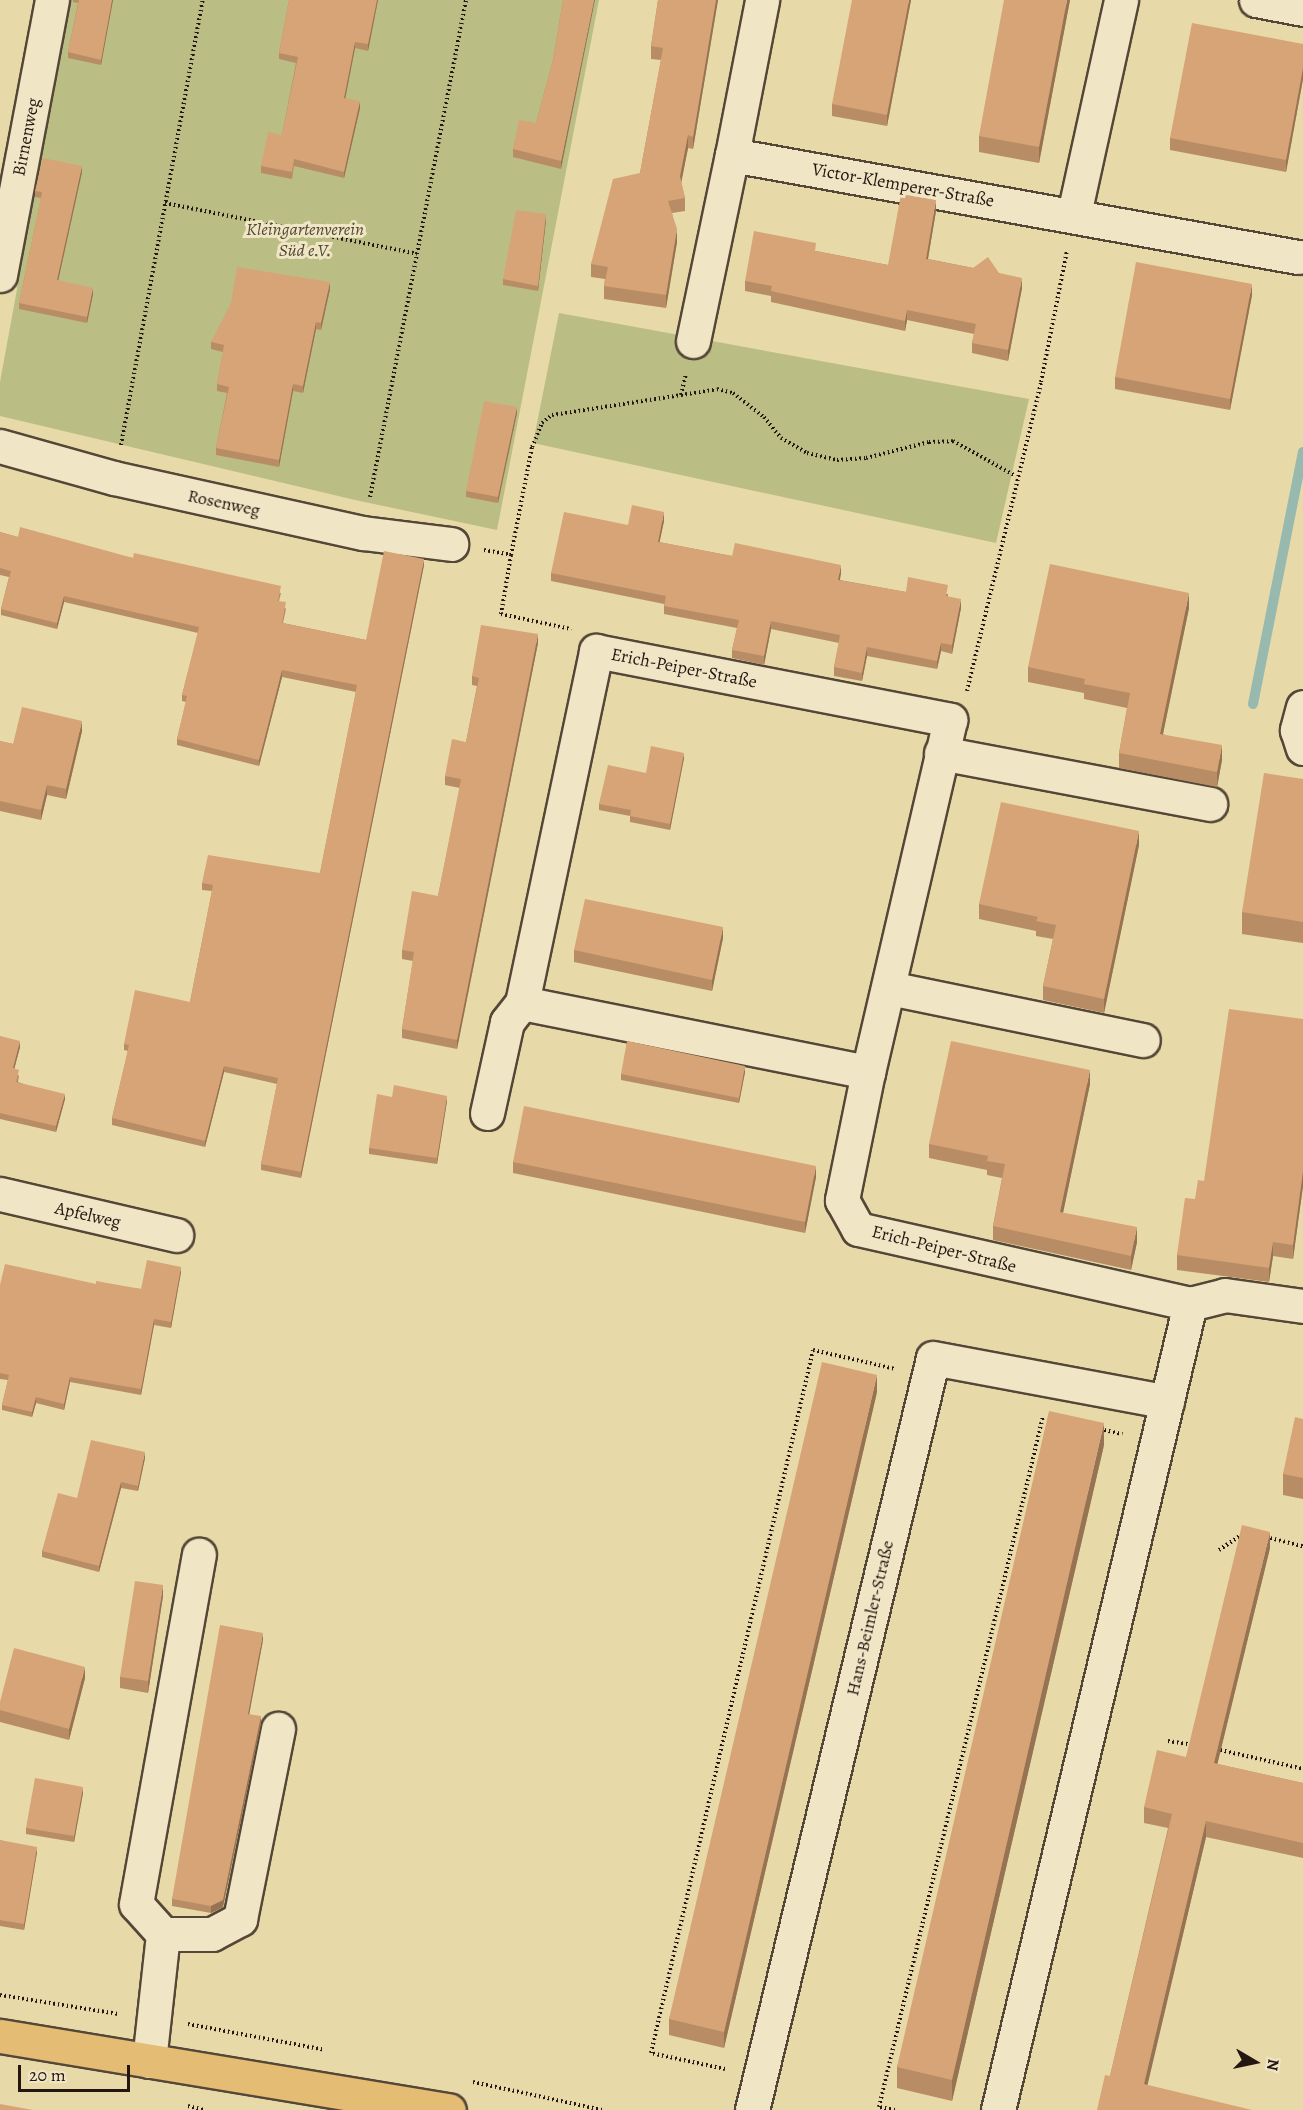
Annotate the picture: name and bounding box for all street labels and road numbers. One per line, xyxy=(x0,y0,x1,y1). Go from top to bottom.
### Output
street label: Birnenweg xyxy=(8,96,44,178)
street label: Victor-Klemperer-Straße xyxy=(810,158,996,212)
street label: Rosenweg xyxy=(186,485,262,521)
street label: Erich-Peiper-Straße xyxy=(609,643,759,693)
street label: Apfelweg xyxy=(53,1197,123,1233)
street label: Erich-Peiper-Straße xyxy=(870,1221,1018,1277)
street label: Hans-Beimler-Straße xyxy=(842,1538,898,1698)

